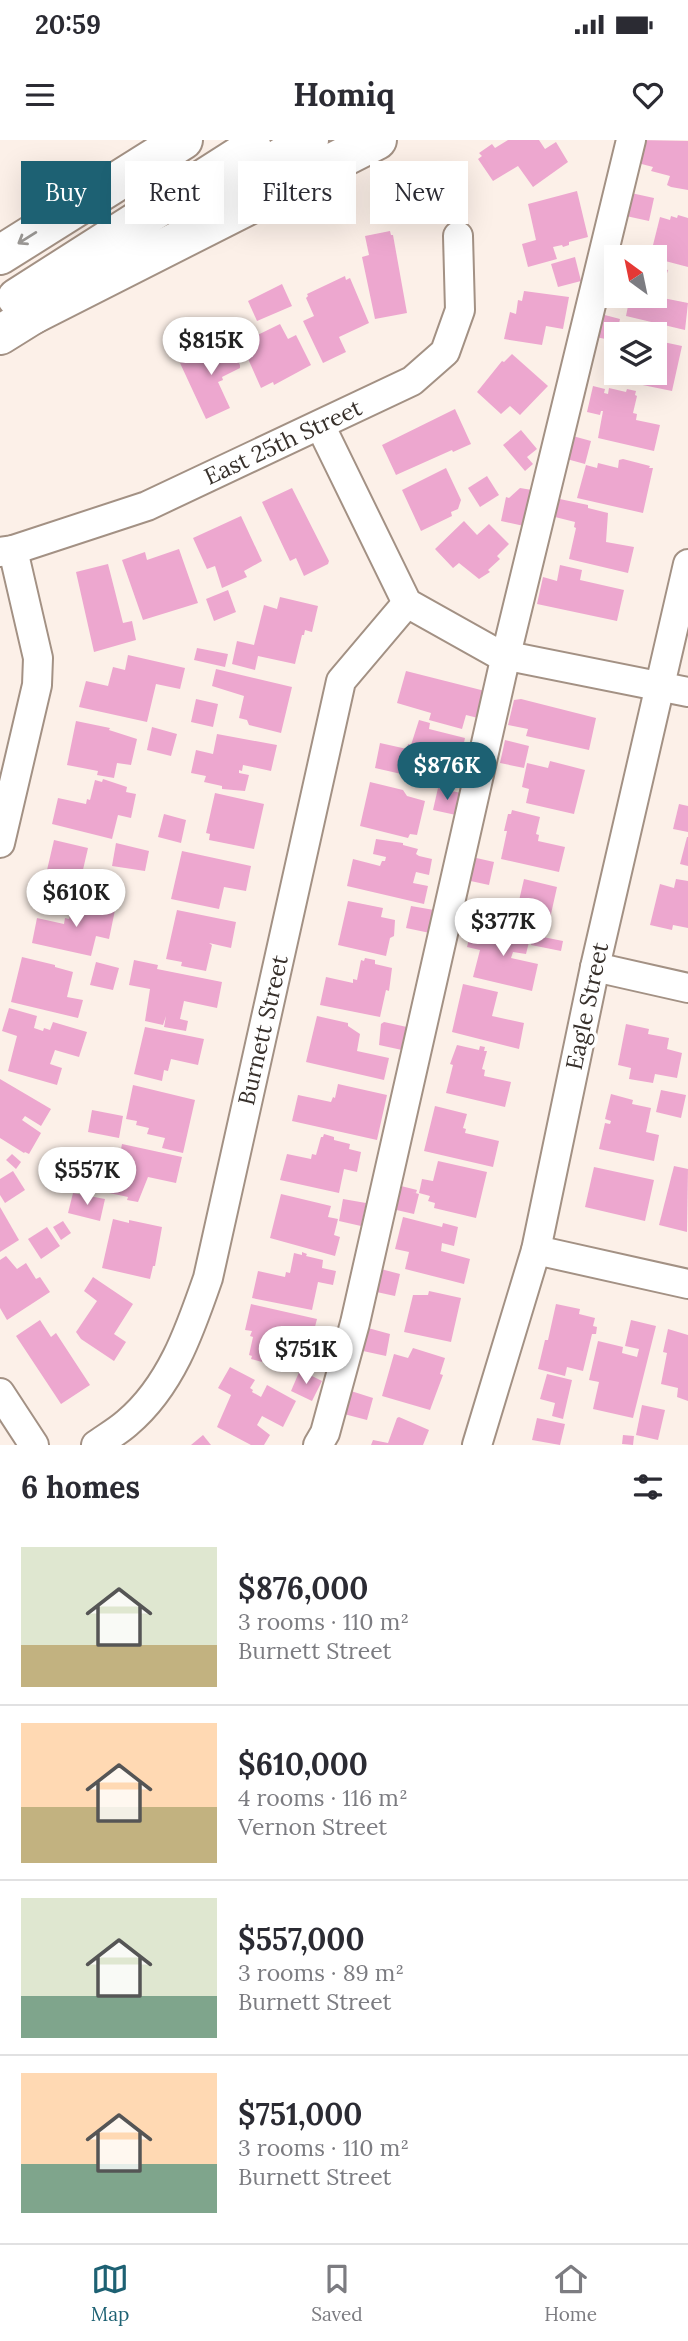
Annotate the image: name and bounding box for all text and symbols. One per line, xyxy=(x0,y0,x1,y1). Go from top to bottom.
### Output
text: 20:59 xyxy=(35,8,101,41)
text: Homiq xyxy=(293,74,395,115)
icon: menu xyxy=(21,76,59,114)
icon: heart xyxy=(629,76,667,114)
chip: Buy xyxy=(21,161,111,224)
chip: Rent xyxy=(125,161,224,224)
chip: Filters xyxy=(238,161,356,224)
chip: New xyxy=(370,161,468,224)
one-way arrow xyxy=(17,232,37,246)
north arrow xyxy=(604,245,667,308)
map controls xyxy=(604,245,667,385)
pin: $815K xyxy=(162,317,260,377)
button: layers xyxy=(604,322,667,385)
text: $815K xyxy=(179,325,243,354)
street label: East 25th Street xyxy=(199,392,366,491)
pin: $876K xyxy=(398,742,496,802)
text: $876K xyxy=(413,750,481,779)
pin: $610K xyxy=(27,870,125,929)
text: $610K xyxy=(42,877,110,906)
pin: $377K xyxy=(454,898,552,958)
text: $377K xyxy=(471,906,535,935)
street label: Eagle Street xyxy=(559,939,614,1072)
street label: Burnett Street xyxy=(231,952,294,1108)
pin: $557K xyxy=(38,1147,136,1207)
text: $557K xyxy=(54,1155,120,1184)
pin: $751K xyxy=(257,1326,355,1386)
text: $751K xyxy=(275,1334,337,1363)
text: 6 homes xyxy=(21,1468,140,1506)
icon: filters xyxy=(629,1468,667,1506)
text: $876,000 xyxy=(238,1569,368,1607)
icon: home xyxy=(77,1575,161,1659)
text: 3 rooms · 110 m² xyxy=(238,1607,409,1636)
text: Burnett Street xyxy=(238,1636,391,1665)
text: $610,000 xyxy=(238,1745,368,1783)
icon: home xyxy=(77,1751,161,1835)
text: 4 rooms · 116 m² xyxy=(238,1783,408,1812)
text: Vernon Street xyxy=(238,1812,387,1841)
text: $557,000 xyxy=(238,1920,365,1958)
icon: home xyxy=(77,1926,161,2010)
text: 3 rooms · 89 m² xyxy=(238,1958,404,1987)
text: Burnett Street xyxy=(238,1987,391,2016)
text: $751,000 xyxy=(238,2095,362,2133)
icon: home xyxy=(77,2101,161,2185)
text: 3 rooms · 110 m² xyxy=(238,2133,409,2162)
text: Burnett Street xyxy=(238,2162,391,2191)
tab: Map xyxy=(91,2260,129,2326)
tab: Saved xyxy=(311,2260,363,2326)
tab: Home xyxy=(544,2260,597,2326)

